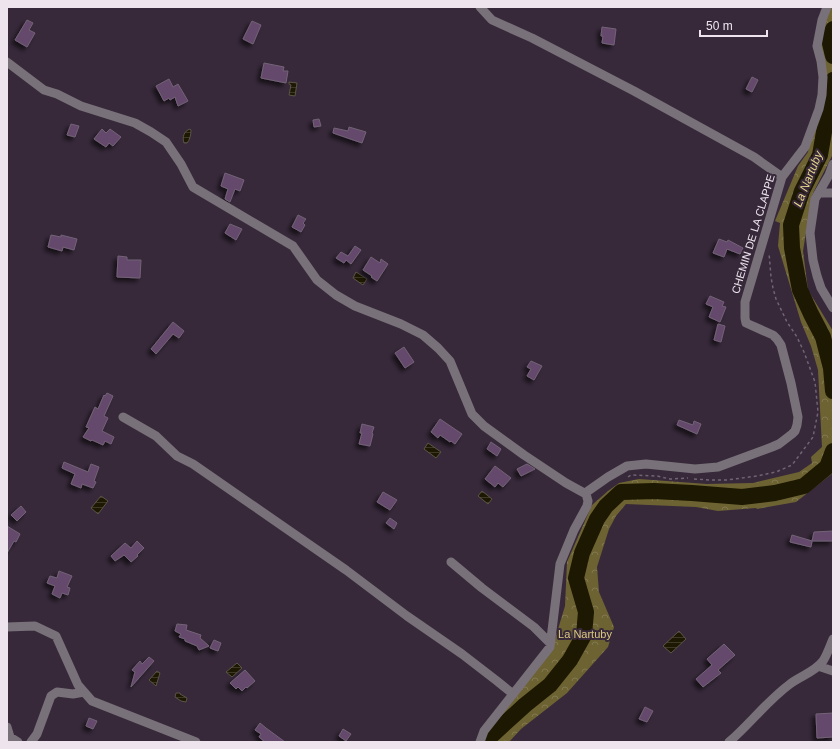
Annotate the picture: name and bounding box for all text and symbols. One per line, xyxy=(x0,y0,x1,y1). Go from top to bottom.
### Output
scale bar xyxy=(700,12,767,38)
text: 50 m xyxy=(706,19,733,33)
water label: La Nartuby xyxy=(791,148,826,209)
street label: CHEMIN DE LA CLAPPE xyxy=(729,173,777,295)
park label: La Nartuby xyxy=(558,628,612,640)

